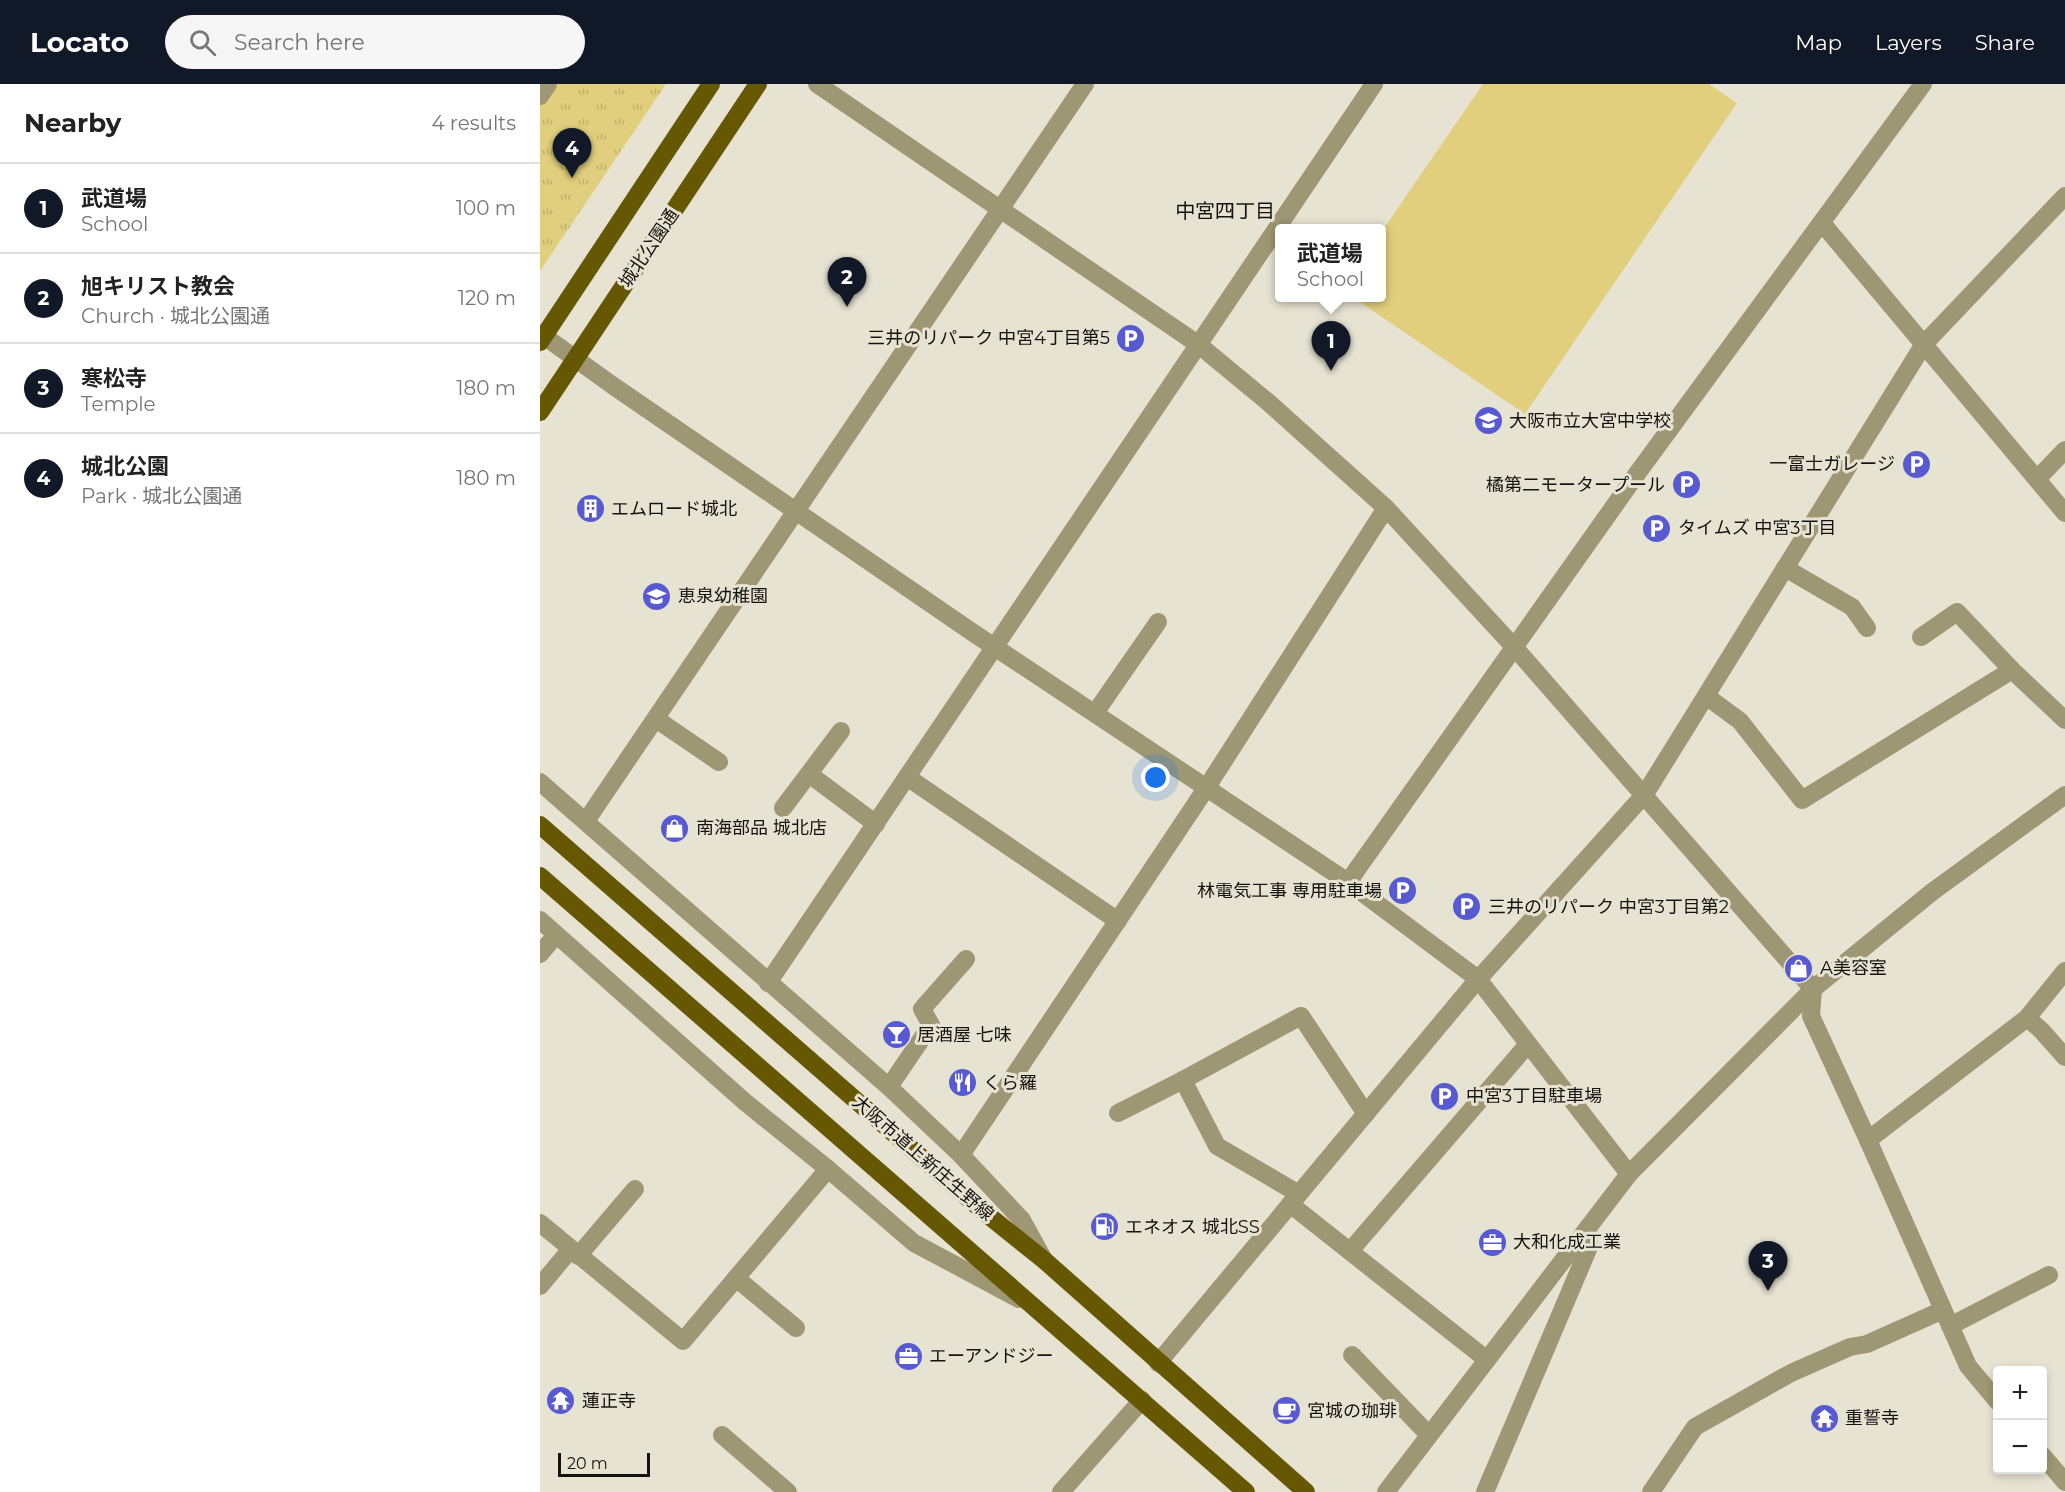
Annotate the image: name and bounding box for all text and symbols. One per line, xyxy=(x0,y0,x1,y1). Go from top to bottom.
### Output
search box xyxy=(165,15,585,69)
text: Locato xyxy=(30,25,129,59)
icon: search xyxy=(186,26,219,59)
text: Search here xyxy=(234,29,365,56)
text: Map xyxy=(1795,30,1842,55)
text: Layers xyxy=(1875,30,1942,55)
text: Share xyxy=(1975,30,2035,55)
text: Nearby xyxy=(24,107,121,139)
text: 4 results xyxy=(431,111,516,135)
pin: 4 xyxy=(552,128,591,178)
text: 武道場 xyxy=(81,185,147,212)
text: 1 xyxy=(40,196,47,220)
text: 100 m xyxy=(456,196,516,220)
district label: 中宮四丁目 xyxy=(1175,199,1275,223)
street label: 城北公園通 xyxy=(615,205,683,291)
text: School xyxy=(81,212,148,236)
popup xyxy=(1275,224,1386,302)
text: 武道場 xyxy=(1297,240,1363,267)
pin: 2 xyxy=(828,258,866,307)
text: School xyxy=(1297,267,1364,291)
text: 旭キリスト教会 xyxy=(81,273,235,300)
text: 2 xyxy=(38,286,49,310)
text: 120 m xyxy=(458,286,516,310)
text: Church · 城北公園通 xyxy=(81,304,270,328)
parking icon: 三井のリパーク 中宮4丁目第5 xyxy=(1115,322,1147,354)
pin: 1 xyxy=(1312,322,1350,371)
place label: 三井のリパーク 中宮4丁目第5 xyxy=(867,327,1110,349)
text: 寒松寺 xyxy=(81,365,147,392)
text: 3 xyxy=(38,376,49,400)
text: 180 m xyxy=(456,376,516,400)
text: Temple xyxy=(81,392,156,416)
school or university icon: 大阪市立大宮中学校 xyxy=(1472,405,1504,437)
place label: 大阪市立大宮中学校 xyxy=(1509,410,1671,432)
parking icon: 一富士ガレージ xyxy=(1900,448,1932,480)
text: 城北公園 xyxy=(81,453,169,480)
place label: 一富士ガレージ xyxy=(1769,453,1895,475)
text: 4 xyxy=(37,466,50,490)
text: 180 m xyxy=(456,466,516,490)
parking icon: 橘第二モータープール xyxy=(1670,469,1702,501)
place label: 橘第二モータープール xyxy=(1486,474,1665,496)
text: Park · 城北公園通 xyxy=(81,484,242,508)
building icon: エムロード城北 xyxy=(574,493,606,525)
place label: エムロード城北 xyxy=(611,498,737,520)
parking icon: タイムズ 中宮3丁目 xyxy=(1641,512,1673,544)
place label: タイムズ 中宮3丁目 xyxy=(1678,517,1837,539)
school or university icon: 恵泉幼稚園 xyxy=(641,580,673,612)
place label: 恵泉幼稚園 xyxy=(678,585,768,607)
your location xyxy=(1141,763,1170,792)
shop icon: 南海部品 城北店 xyxy=(659,812,691,844)
place label: 南海部品 城北店 xyxy=(696,817,827,839)
parking icon: 林電気工事 専用駐車場 xyxy=(1387,875,1419,907)
place label: 林電気工事 専用駐車場 xyxy=(1197,880,1382,902)
parking icon: 三井のリパーク 中宮3丁目第2 xyxy=(1451,891,1483,923)
place label: 三井のリパーク 中宮3丁目第2 xyxy=(1488,896,1729,918)
shop icon: A美容室 xyxy=(1783,952,1815,984)
place label: A美容室 xyxy=(1820,957,1887,979)
bar icon: 居酒屋 七味 xyxy=(880,1019,912,1051)
place label: 居酒屋 七味 xyxy=(917,1024,1012,1046)
restaurant icon: くら羅 xyxy=(946,1067,978,1099)
place label: くら羅 xyxy=(983,1072,1037,1094)
parking icon: 中宮3丁目駐車場 xyxy=(1429,1080,1461,1112)
place label: 中宮3丁目駐車場 xyxy=(1466,1085,1602,1107)
street label: 大阪市道上新庄生野線 xyxy=(848,1091,998,1225)
fuel station icon: エネオス 城北SS xyxy=(1088,1211,1120,1243)
place label: エネオス 城北SS xyxy=(1125,1216,1260,1238)
office icon: 大和化成工業 xyxy=(1476,1226,1508,1258)
place label: 大和化成工業 xyxy=(1513,1231,1621,1253)
pin: 3 xyxy=(1748,1242,1788,1291)
office icon: エーアンドジー xyxy=(892,1340,924,1372)
place label: エーアンドジー xyxy=(929,1345,1054,1367)
map controls xyxy=(1993,1366,2047,1474)
button: + xyxy=(1993,1366,2047,1420)
temple icon: 蓮正寺 xyxy=(545,1385,577,1417)
place label: 蓮正寺 xyxy=(582,1390,636,1412)
cafe icon: 宮城の珈琲 xyxy=(1270,1395,1302,1427)
place label: 宮城の珈琲 xyxy=(1307,1400,1397,1422)
temple icon: 重誓寺 xyxy=(1808,1402,1840,1434)
place label: 重誓寺 xyxy=(1845,1407,1899,1429)
button: − xyxy=(1993,1420,2047,1474)
scale bar xyxy=(558,1450,650,1478)
text: 20 m xyxy=(567,1454,608,1473)

